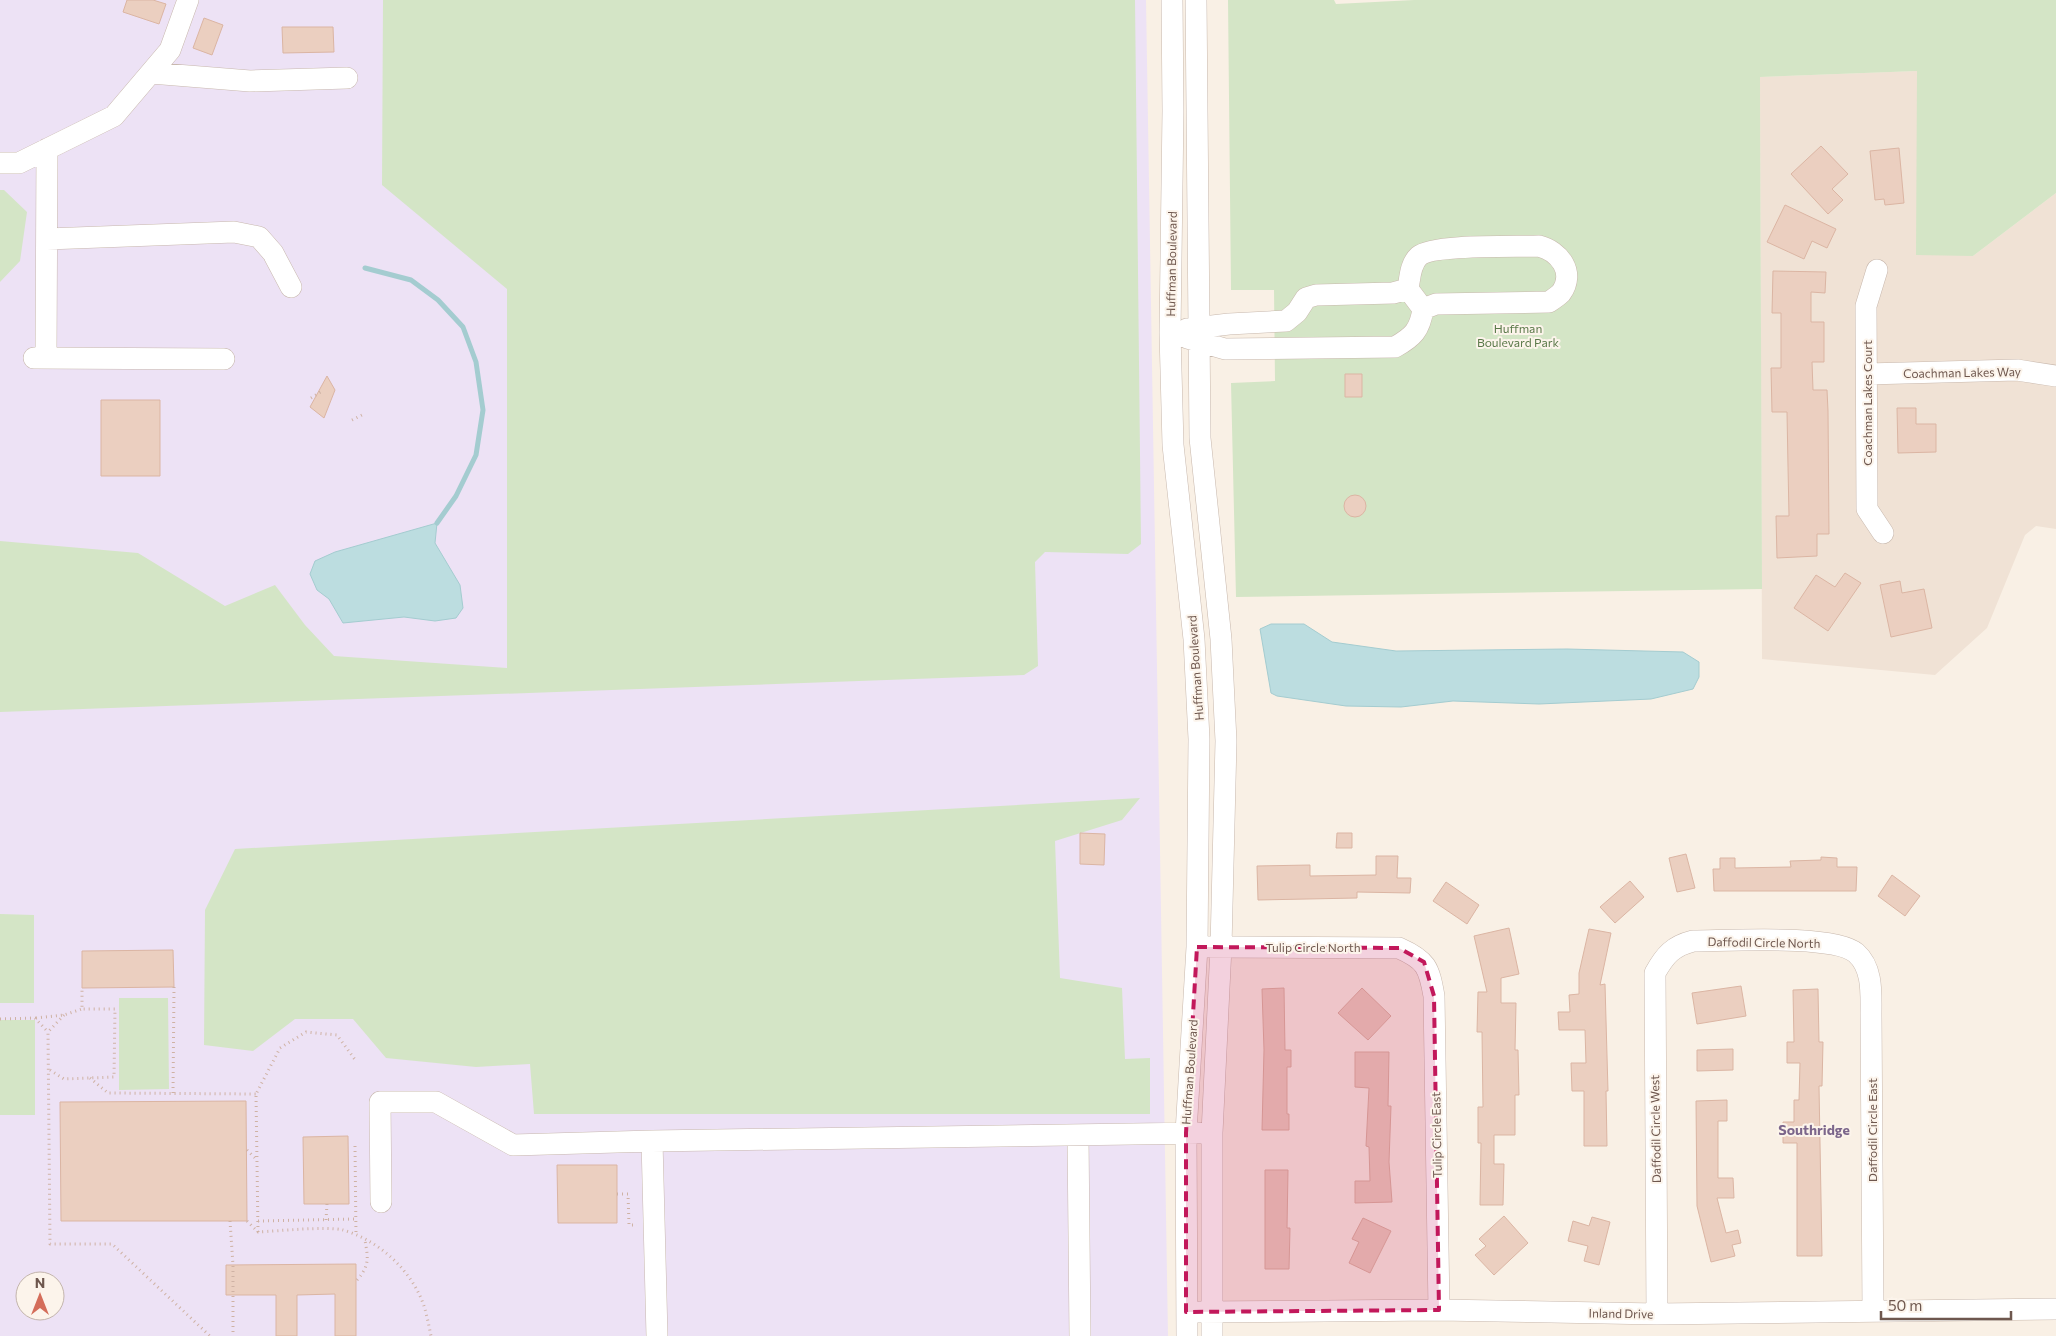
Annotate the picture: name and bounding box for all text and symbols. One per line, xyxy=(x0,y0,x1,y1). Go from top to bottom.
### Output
street label: Huffman Boulevard xyxy=(1163,211,1179,317)
park label: Huffman Boulevard Park xyxy=(1477,321,1560,349)
street label: Coachman Lakes Court xyxy=(1860,340,1874,466)
street label: Coachman Lakes Way xyxy=(1903,364,2021,380)
street label: Huffman Boulevard xyxy=(1184,615,1206,721)
street label: Daffodil Circle North xyxy=(1707,934,1821,950)
street label: Tulip Circle North xyxy=(1265,940,1361,954)
street label: Huffman Boulevard xyxy=(1178,1019,1200,1125)
street label: Daffodil Circle West xyxy=(1647,1075,1663,1183)
street label: Daffodil Circle East xyxy=(1865,1078,1879,1182)
street label: Tulip Circle East xyxy=(1428,1092,1444,1178)
district label: Southridge xyxy=(1778,1121,1850,1138)
north arrow xyxy=(15,1271,65,1321)
text: N xyxy=(35,1274,45,1291)
scale bar xyxy=(1881,1288,2011,1320)
text: 50 m xyxy=(1888,1296,1922,1314)
street label: Inland Drive xyxy=(1589,1305,1653,1321)

